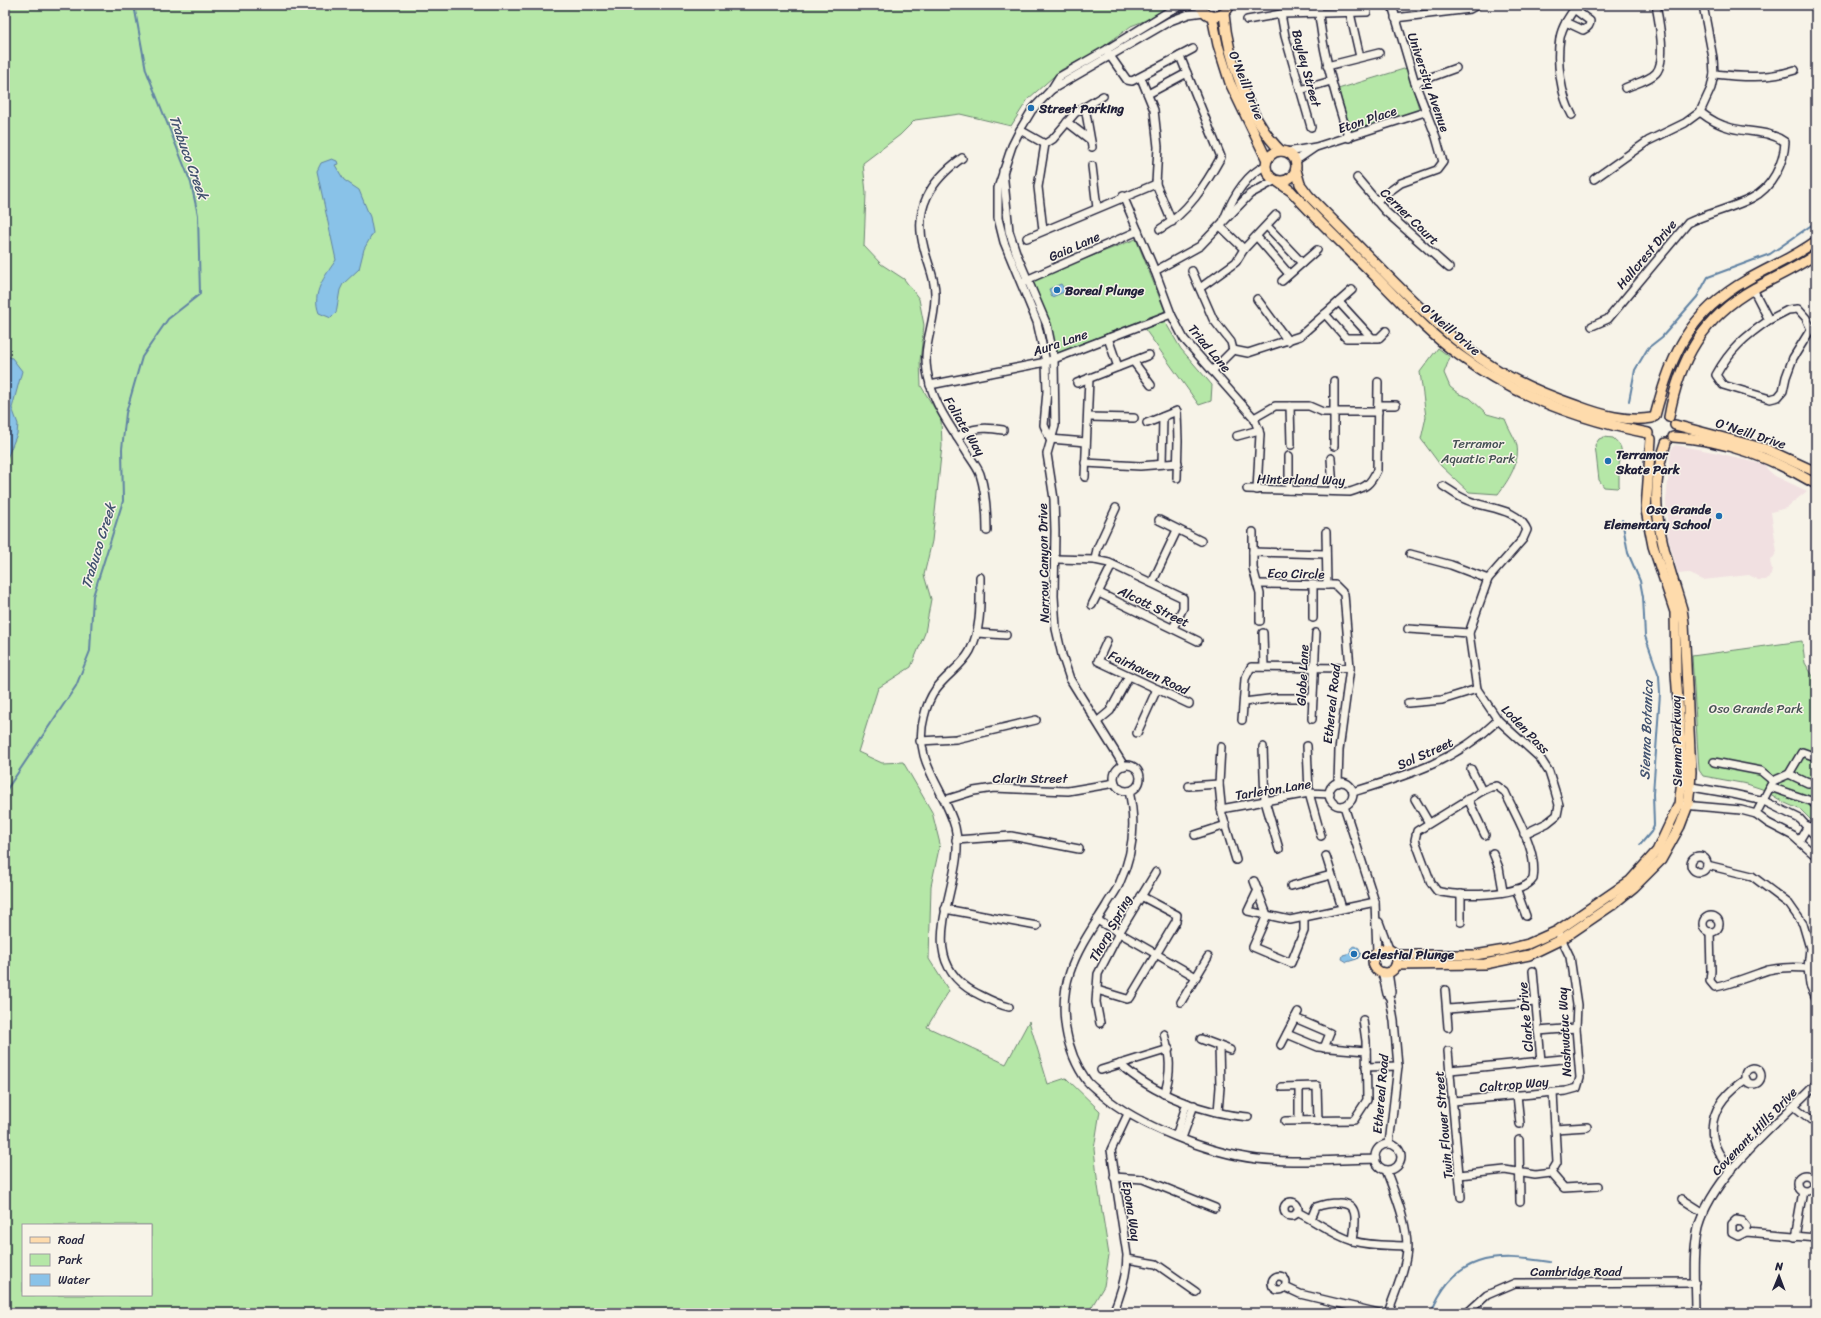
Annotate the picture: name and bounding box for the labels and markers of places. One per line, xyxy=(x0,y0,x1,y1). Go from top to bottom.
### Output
place label: Street Parking xyxy=(1038,97,1124,120)
marker: Street Parking xyxy=(1026,103,1036,113)
place label: Boreal Plunge xyxy=(1065,279,1145,302)
marker: Boreal Plunge xyxy=(1052,285,1062,295)
place label: Terramor Skate Park xyxy=(1615,443,1681,481)
marker: Terramor Skate Park xyxy=(1603,456,1613,466)
place label: Oso Grande Elementary School xyxy=(1604,498,1712,536)
marker: Oso Grande Elementary School xyxy=(1714,511,1724,521)
place label: Celestial Plunge xyxy=(1361,943,1455,966)
marker: Celestial Plunge xyxy=(1349,949,1359,959)

